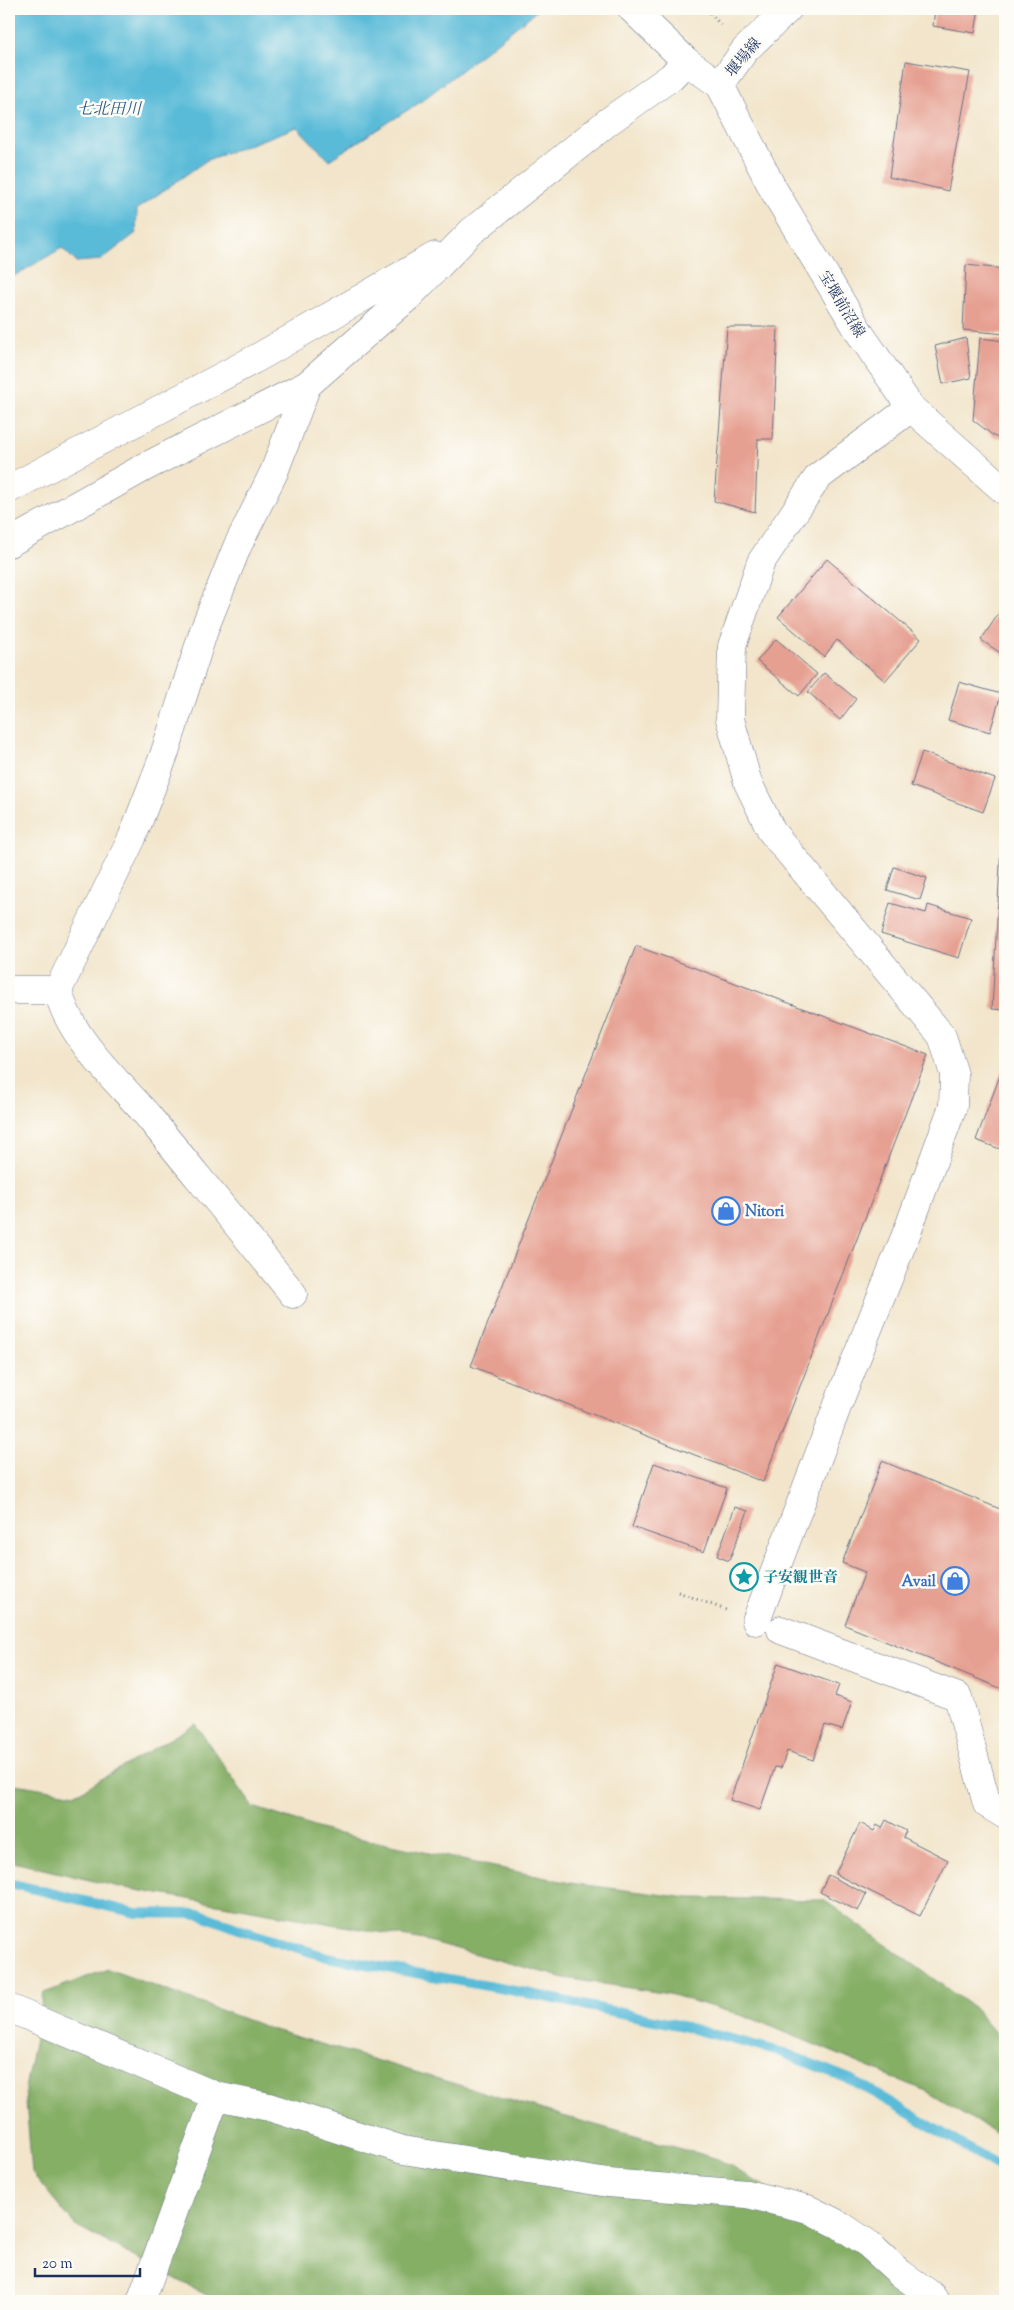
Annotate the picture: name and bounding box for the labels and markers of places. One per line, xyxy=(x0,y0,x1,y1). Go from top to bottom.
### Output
shop icon: Nitori xyxy=(711,1196,741,1226)
place label: Nitori xyxy=(745,1202,785,1223)
place icon: 子安観世音 xyxy=(729,1562,759,1592)
shop icon: Avail xyxy=(940,1566,970,1596)
place label: 子安観世音 xyxy=(763,1568,838,1589)
place label: Avail xyxy=(901,1572,937,1593)

